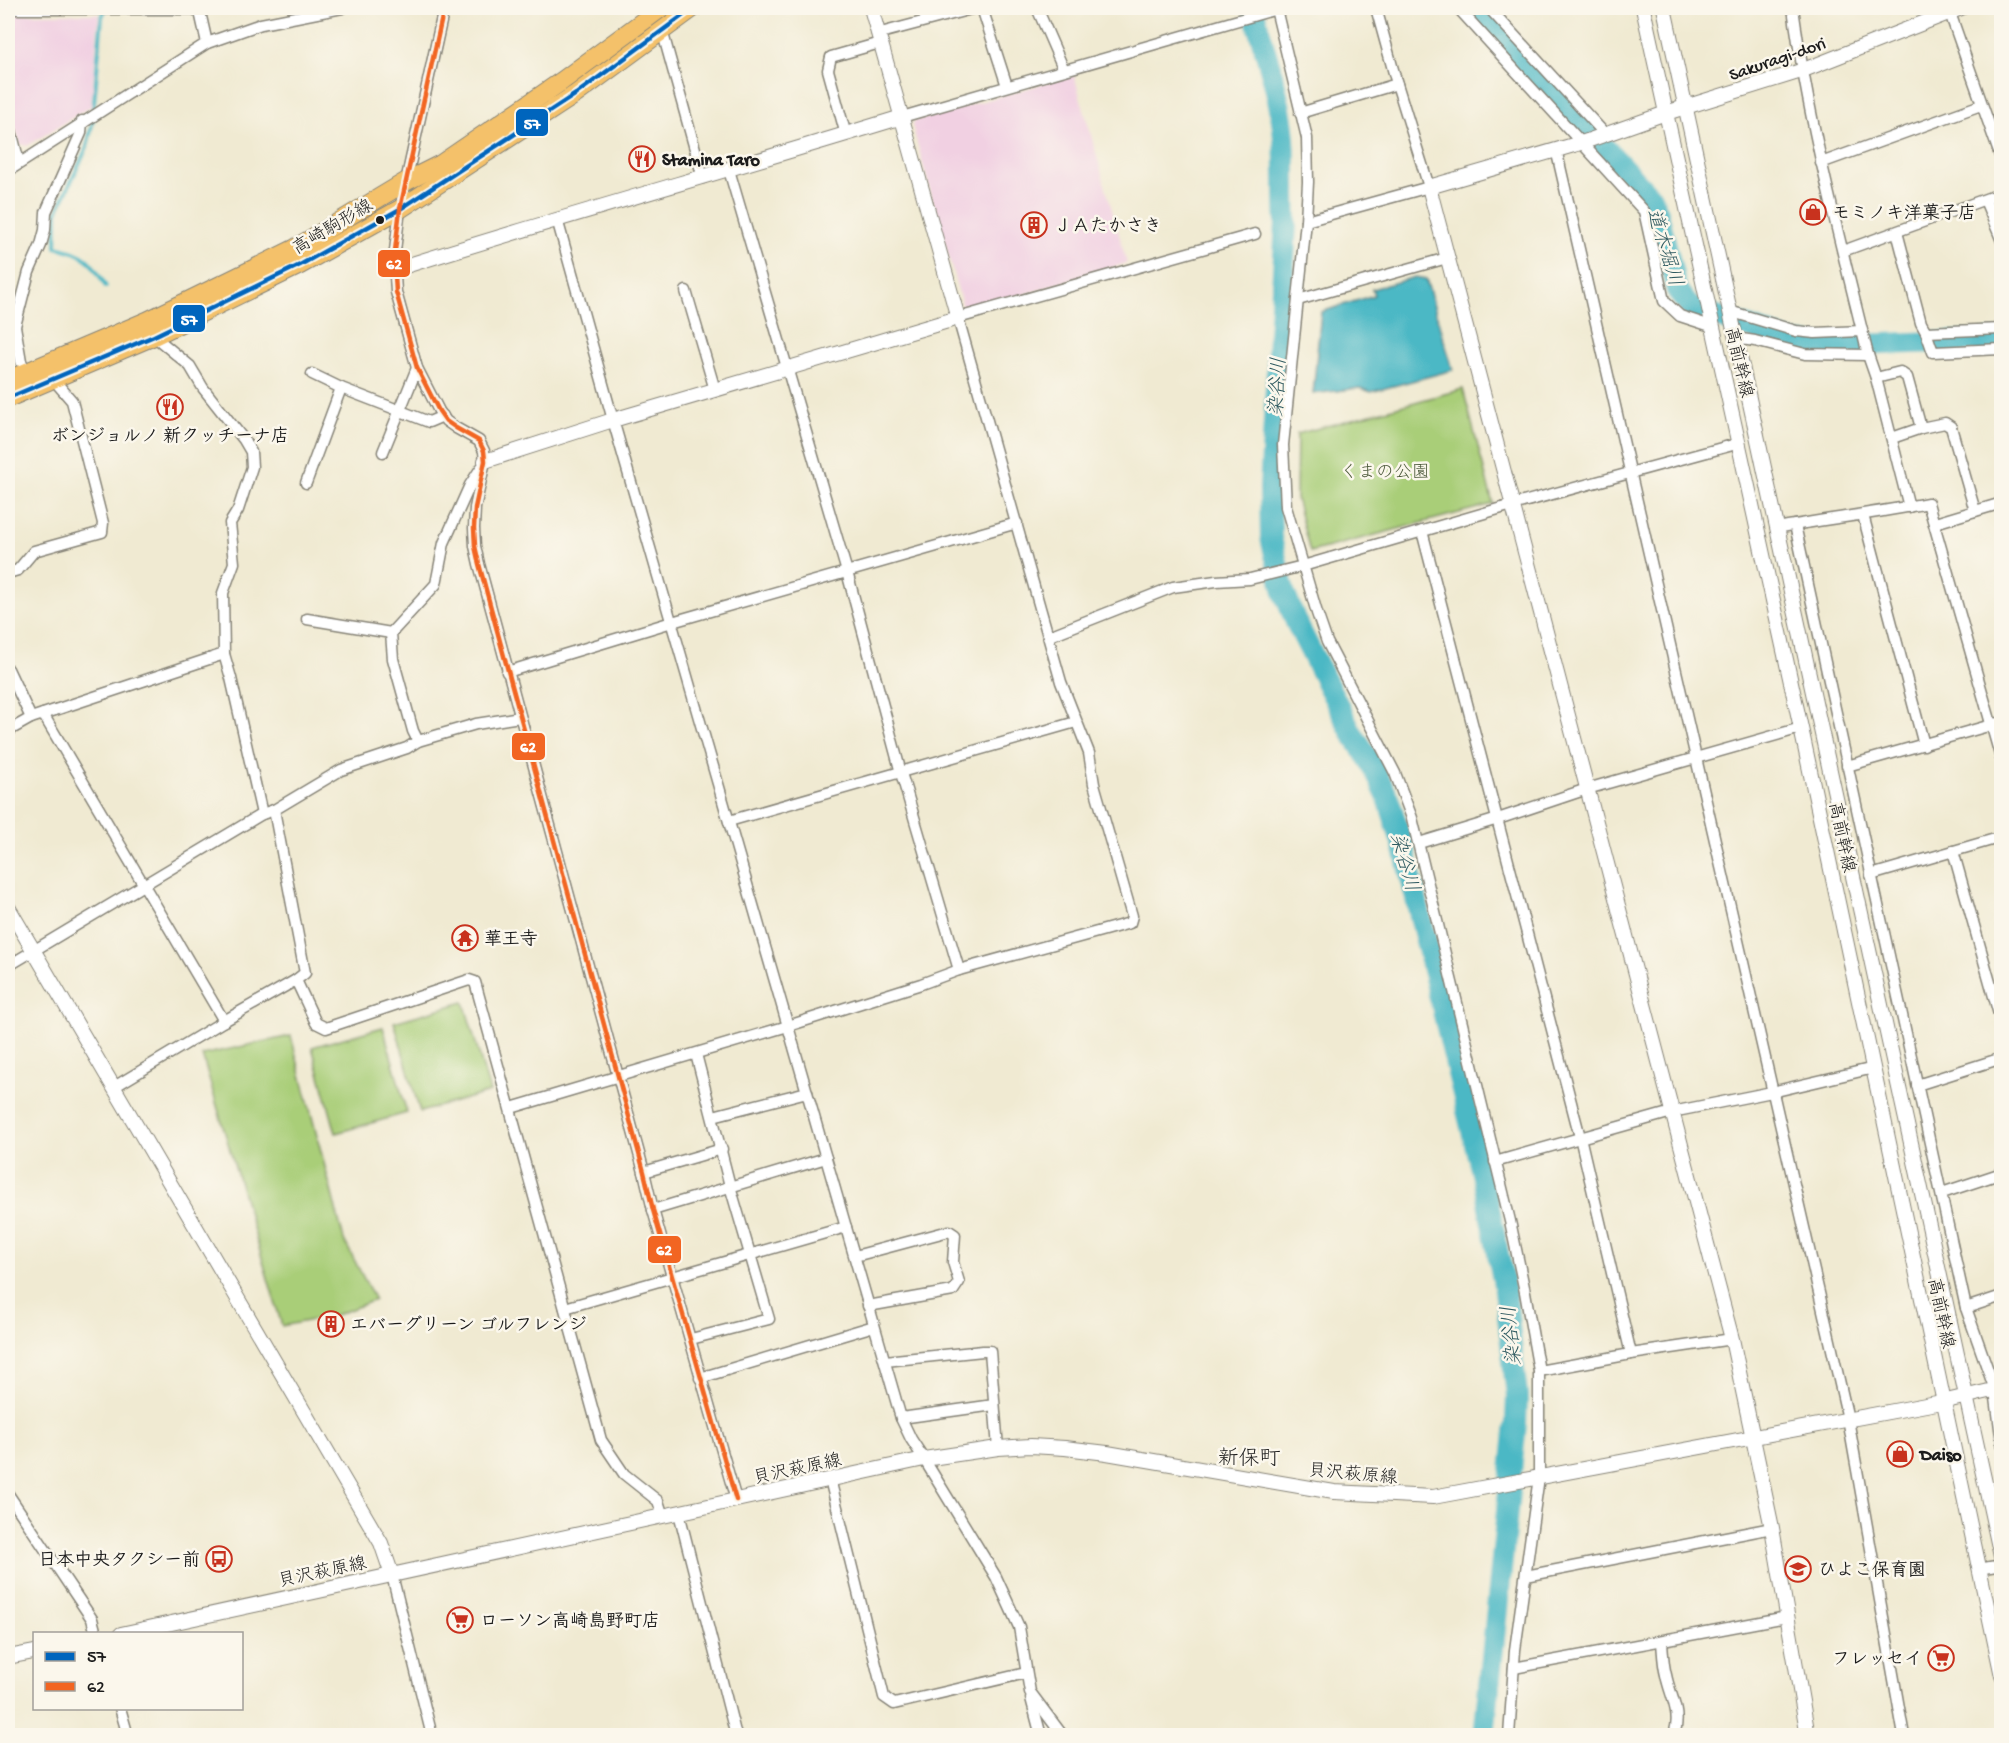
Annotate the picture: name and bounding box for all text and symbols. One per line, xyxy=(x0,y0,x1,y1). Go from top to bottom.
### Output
street label: Sakuragi-dori xyxy=(1727,34,1829,87)
line badge: 57 xyxy=(515,108,549,137)
text: 57 xyxy=(524,117,541,136)
restaurant icon: Stamina Taro xyxy=(627,144,657,174)
place label: Stamina Taro xyxy=(662,151,760,172)
street label: 高崎駒形線 xyxy=(289,195,377,260)
shop icon: モミノキ洋菓子店 xyxy=(1798,197,1828,227)
place label: モミノキ洋菓子店 xyxy=(1832,203,1976,225)
water label: 道木堀川 xyxy=(1640,206,1687,290)
building icon: ＪＡたかさき xyxy=(1019,210,1049,240)
unlabelled marker xyxy=(374,214,386,226)
place label: ＪＡたかさき xyxy=(1054,217,1162,238)
line badge: 62 xyxy=(377,249,411,278)
text: 62 xyxy=(386,257,402,276)
line badge: 57 xyxy=(172,304,206,333)
text: 57 xyxy=(181,313,198,332)
street label: 高前幹線 xyxy=(1719,325,1757,400)
water label: 染谷川 xyxy=(1264,357,1293,418)
restaurant icon: ボンジョルノ 新クッチーナ店 xyxy=(155,392,185,422)
place label: ボンジョルノ 新クッチーナ店 xyxy=(51,426,289,448)
park label: くまの公園 xyxy=(1340,463,1430,484)
line badge: 62 xyxy=(511,732,546,761)
text: 62 xyxy=(520,740,536,759)
street label: 高前幹線 xyxy=(1823,800,1859,875)
water label: 染谷川 xyxy=(1383,830,1424,895)
temple icon: 華王寺 xyxy=(450,923,480,953)
place label: 華王寺 xyxy=(484,929,538,951)
line badge: 62 xyxy=(647,1235,682,1264)
text: 62 xyxy=(656,1243,672,1262)
street label: 高前幹線 xyxy=(1922,1276,1958,1351)
water label: 染谷川 xyxy=(1497,1305,1528,1367)
building icon: エバーグリーン ゴルフレンジ xyxy=(316,1309,346,1339)
place label: エバーグリーン ゴルフレンジ xyxy=(350,1315,586,1337)
shop icon: Daiso xyxy=(1885,1439,1915,1469)
place label: Daiso xyxy=(1918,1446,1962,1467)
district label: 新保町 xyxy=(1218,1447,1281,1473)
street label: 貝沢萩原線 xyxy=(751,1450,844,1490)
street label: 貝沢萩原線 xyxy=(1307,1460,1399,1490)
bus stop icon: 日本中央タクシー前 xyxy=(204,1544,234,1574)
place label: 日本中央タクシー前 xyxy=(38,1550,200,1572)
street label: 貝沢萩原線 xyxy=(276,1553,369,1593)
school or university icon: ひよこ保育園 xyxy=(1783,1554,1813,1584)
place label: ひよこ保育園 xyxy=(1818,1560,1926,1582)
supermarket icon: ローソン高崎島野町店 xyxy=(445,1605,475,1635)
place label: ローソン高崎島野町店 xyxy=(480,1611,660,1633)
legend xyxy=(33,1632,243,1710)
supermarket icon: フレッセイ xyxy=(1926,1643,1956,1673)
text: 57 xyxy=(87,1648,106,1669)
place label: フレッセイ xyxy=(1832,1650,1922,1671)
text: 62 xyxy=(87,1678,105,1699)

